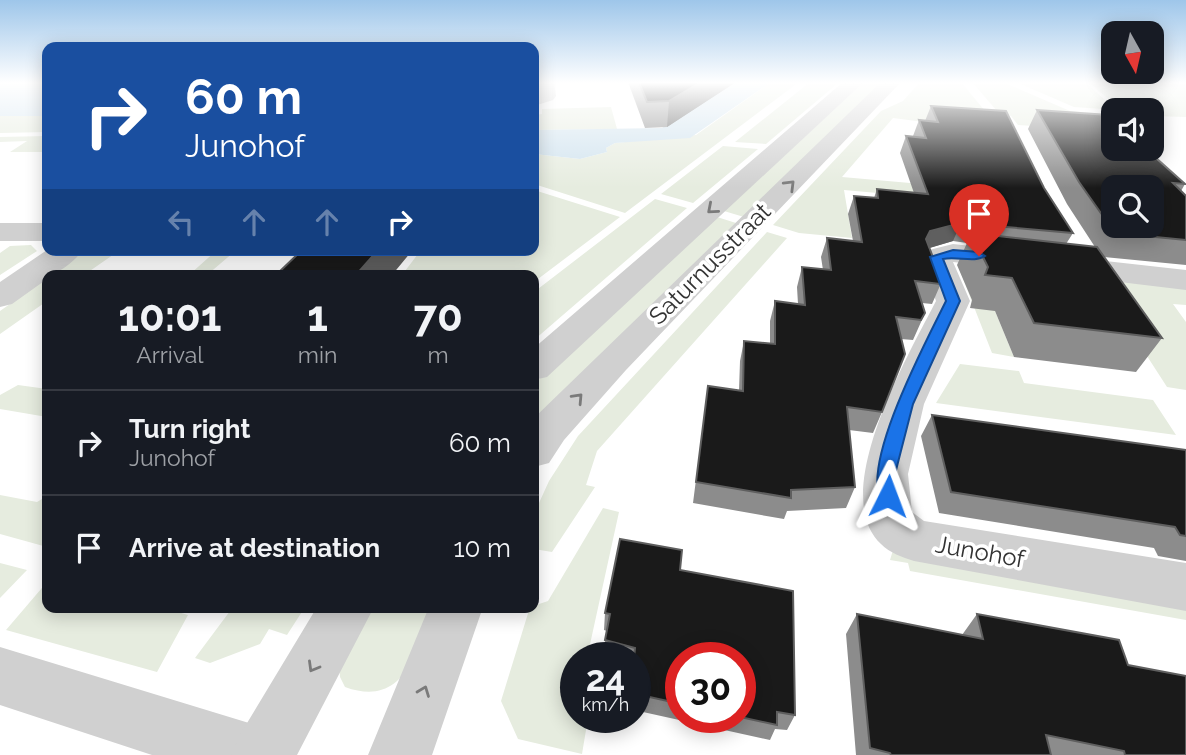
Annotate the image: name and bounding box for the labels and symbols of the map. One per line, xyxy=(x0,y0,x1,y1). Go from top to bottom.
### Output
north arrow xyxy=(1101,21,1164,84)
one-way arrow xyxy=(782,181,795,194)
pin xyxy=(949,184,1009,256)
street label: Saturnusstraat xyxy=(643,197,777,331)
one-way arrow xyxy=(708,201,721,213)
one-way arrow xyxy=(569,393,582,406)
position arrow xyxy=(851,459,925,533)
street label: Junohof xyxy=(933,529,1028,574)
speed limit sign: 30 xyxy=(665,642,756,733)
one-way arrow xyxy=(308,659,321,672)
one-way arrow xyxy=(416,686,430,698)

